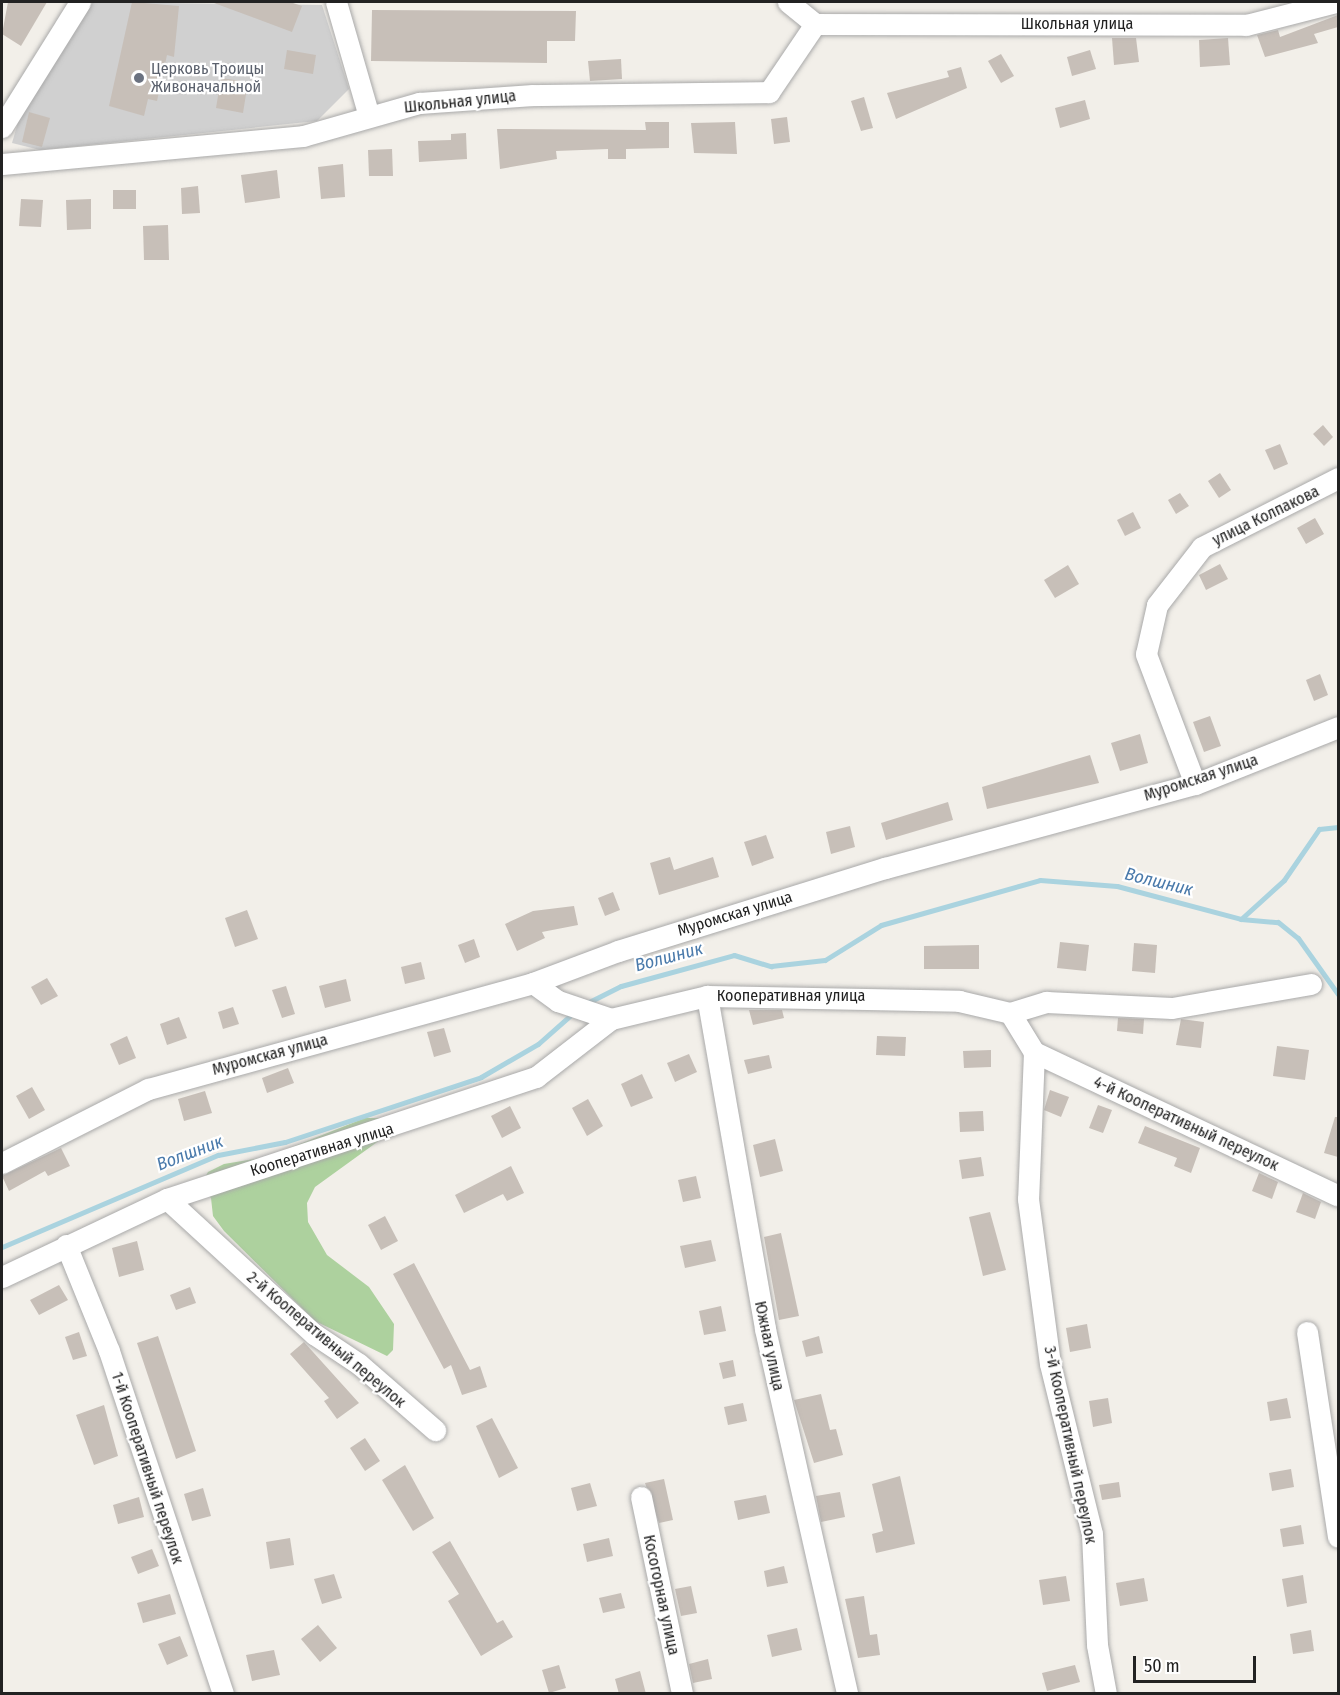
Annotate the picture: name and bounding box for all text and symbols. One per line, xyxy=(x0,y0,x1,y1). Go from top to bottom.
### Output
street label: Школьная улица xyxy=(1021,14,1133,34)
place label: Церковь Троицы Живоначальной xyxy=(151,59,264,97)
marker: Церковь Троицы Живоначальной xyxy=(132,71,146,85)
street label: Школьная улица xyxy=(403,87,517,117)
street label: улица Колпакова xyxy=(1209,482,1323,550)
street label: Муромская улица xyxy=(1141,750,1261,806)
water label: Волшник xyxy=(1123,863,1195,901)
street label: Муромская улица xyxy=(675,887,795,941)
water label: Волшник xyxy=(633,938,705,976)
street label: Кооперативная улица xyxy=(717,986,865,1006)
street label: Муромская улица xyxy=(210,1030,330,1080)
street label: 4-й Кооперативный переулок xyxy=(1090,1073,1282,1175)
street label: Кооперативная улица xyxy=(248,1119,396,1181)
water label: Волшник xyxy=(154,1130,226,1176)
street label: 2-й Кооперативный переулок xyxy=(243,1268,409,1412)
street label: Южная улица xyxy=(750,1299,788,1393)
street label: 3-й Кооперативный переулок xyxy=(1040,1345,1100,1545)
street label: 1-й Кооперативный переулок xyxy=(107,1370,187,1566)
street label: Косогорная улица xyxy=(639,1533,683,1657)
scale bar xyxy=(1136,1644,1259,1682)
text: 50 m xyxy=(1144,1655,1180,1677)

